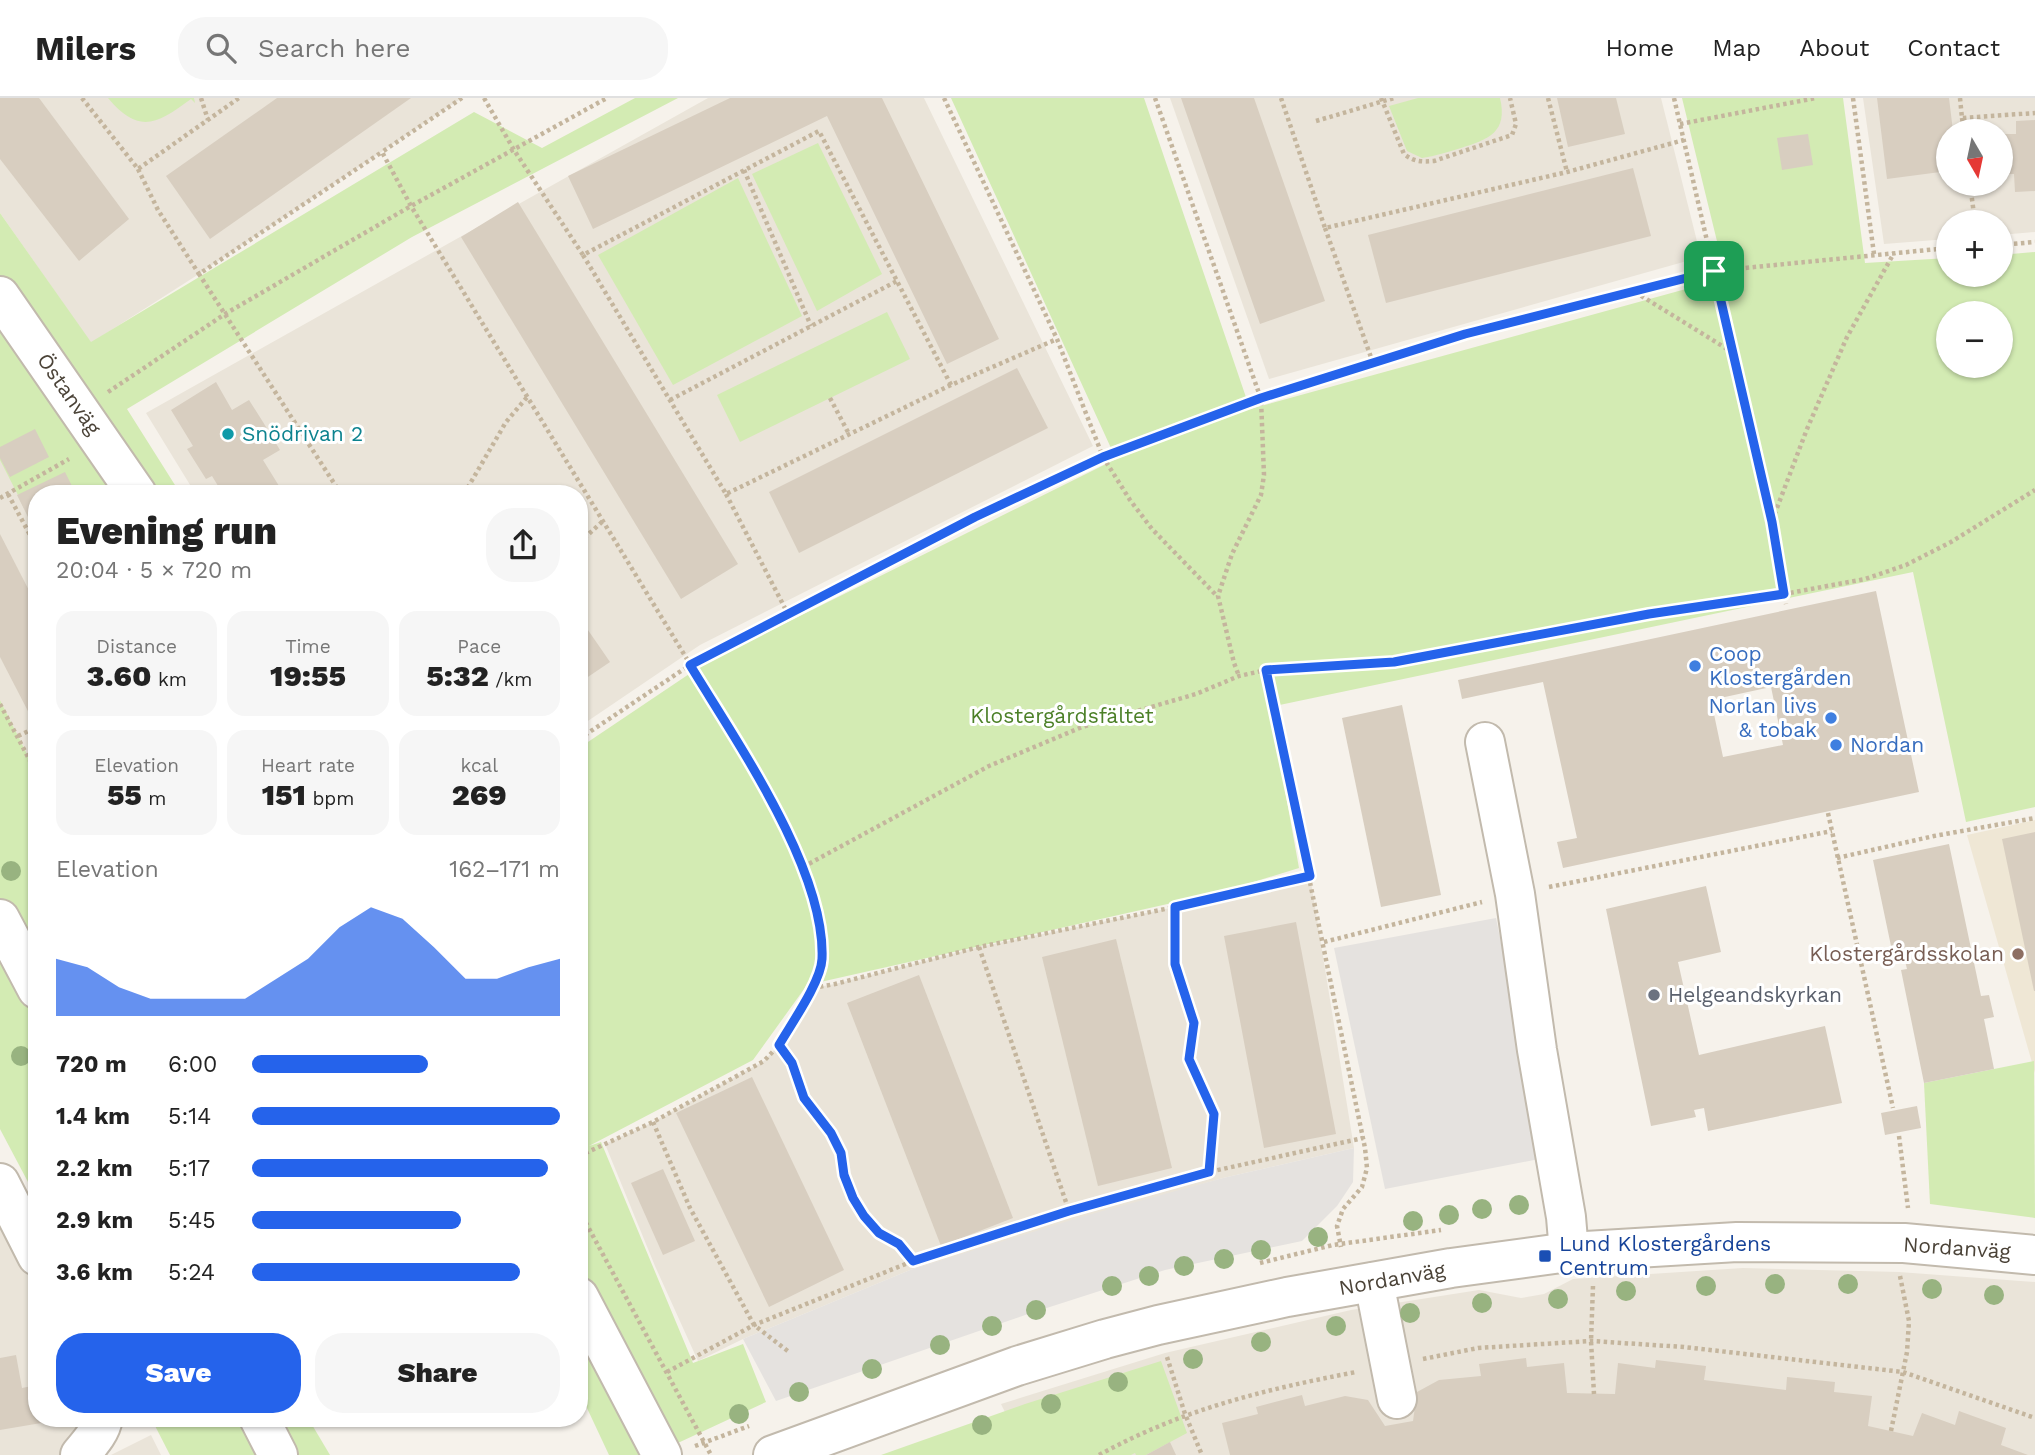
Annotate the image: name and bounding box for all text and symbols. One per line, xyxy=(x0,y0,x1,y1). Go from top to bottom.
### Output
search box xyxy=(178,17,668,80)
text: Milers xyxy=(35,29,136,68)
icon: search xyxy=(202,29,240,67)
text: Search here xyxy=(258,33,410,63)
text: Home xyxy=(1606,34,1674,62)
text: Map xyxy=(1712,34,1761,62)
text: About xyxy=(1799,34,1869,62)
text: Contact xyxy=(1907,34,2000,62)
north arrow xyxy=(1936,119,2012,196)
map controls xyxy=(1936,119,2013,378)
button: + xyxy=(1936,210,2013,287)
pin xyxy=(1684,241,1744,301)
icon: arrive xyxy=(1695,252,1733,290)
button: − xyxy=(1936,301,2013,378)
street label: Östanväg xyxy=(32,348,107,440)
place label: Snödrivan 2 xyxy=(242,421,363,446)
marker: Snödrivan 2 xyxy=(220,426,236,442)
button: share xyxy=(486,508,560,582)
text: Evening run xyxy=(56,509,277,553)
text: 20:04 · 5 × 720 m xyxy=(56,557,252,584)
text: Distance xyxy=(96,635,177,658)
text: Time xyxy=(285,635,331,658)
text: Pace xyxy=(457,635,501,658)
place label: Coop Klostergården xyxy=(1709,641,1851,690)
text: 3.60 xyxy=(87,658,151,693)
text: 19:55 xyxy=(270,658,346,693)
text: 5:32 xyxy=(426,658,489,693)
marker: Coop Klostergården xyxy=(1687,658,1703,674)
text: km xyxy=(151,668,187,691)
text: /km xyxy=(489,668,532,691)
place label: Norlan livs & tobak xyxy=(1708,693,1817,742)
park label: Klostergårdsfältet xyxy=(970,703,1154,728)
marker: Norlan livs & tobak xyxy=(1823,710,1839,726)
place label: Nordan xyxy=(1850,732,1924,757)
marker: Nordan xyxy=(1828,737,1844,753)
text: Elevation xyxy=(94,754,179,777)
text: Heart rate xyxy=(261,754,355,777)
text: kcal xyxy=(461,754,498,777)
text: 55 xyxy=(107,777,142,812)
text: 151 xyxy=(262,777,306,812)
text: 269 xyxy=(452,777,507,812)
text: m xyxy=(142,787,166,810)
text: bpm xyxy=(306,787,354,810)
text: Elevation xyxy=(56,856,159,883)
text: 162–171 m xyxy=(449,856,560,883)
place label: Klostergårdsskolan xyxy=(1809,941,2004,966)
marker: Klostergårdsskolan xyxy=(2010,946,2026,962)
place label: Helgeandskyrkan xyxy=(1668,982,1842,1007)
marker: Helgeandskyrkan xyxy=(1646,987,1662,1003)
text: 720 m xyxy=(56,1051,127,1078)
text: 6:00 xyxy=(168,1051,217,1078)
text: 1.4 km xyxy=(56,1103,130,1130)
text: 5:14 xyxy=(168,1103,211,1130)
text: 2.2 km xyxy=(56,1155,133,1182)
text: 5:17 xyxy=(168,1155,210,1182)
text: 2.9 km xyxy=(56,1207,133,1234)
text: 5:45 xyxy=(168,1207,216,1234)
place label: Lund Klostergårdens Centrum xyxy=(1559,1231,1771,1280)
street label: Nordanväg xyxy=(1903,1231,2012,1264)
marker: Lund Klostergårdens Centrum xyxy=(1537,1248,1553,1264)
street label: Nordanväg xyxy=(1337,1257,1448,1300)
text: 3.6 km xyxy=(56,1259,133,1286)
text: 5:24 xyxy=(168,1259,215,1286)
button: Save xyxy=(56,1333,301,1413)
button: Share xyxy=(315,1333,560,1413)

